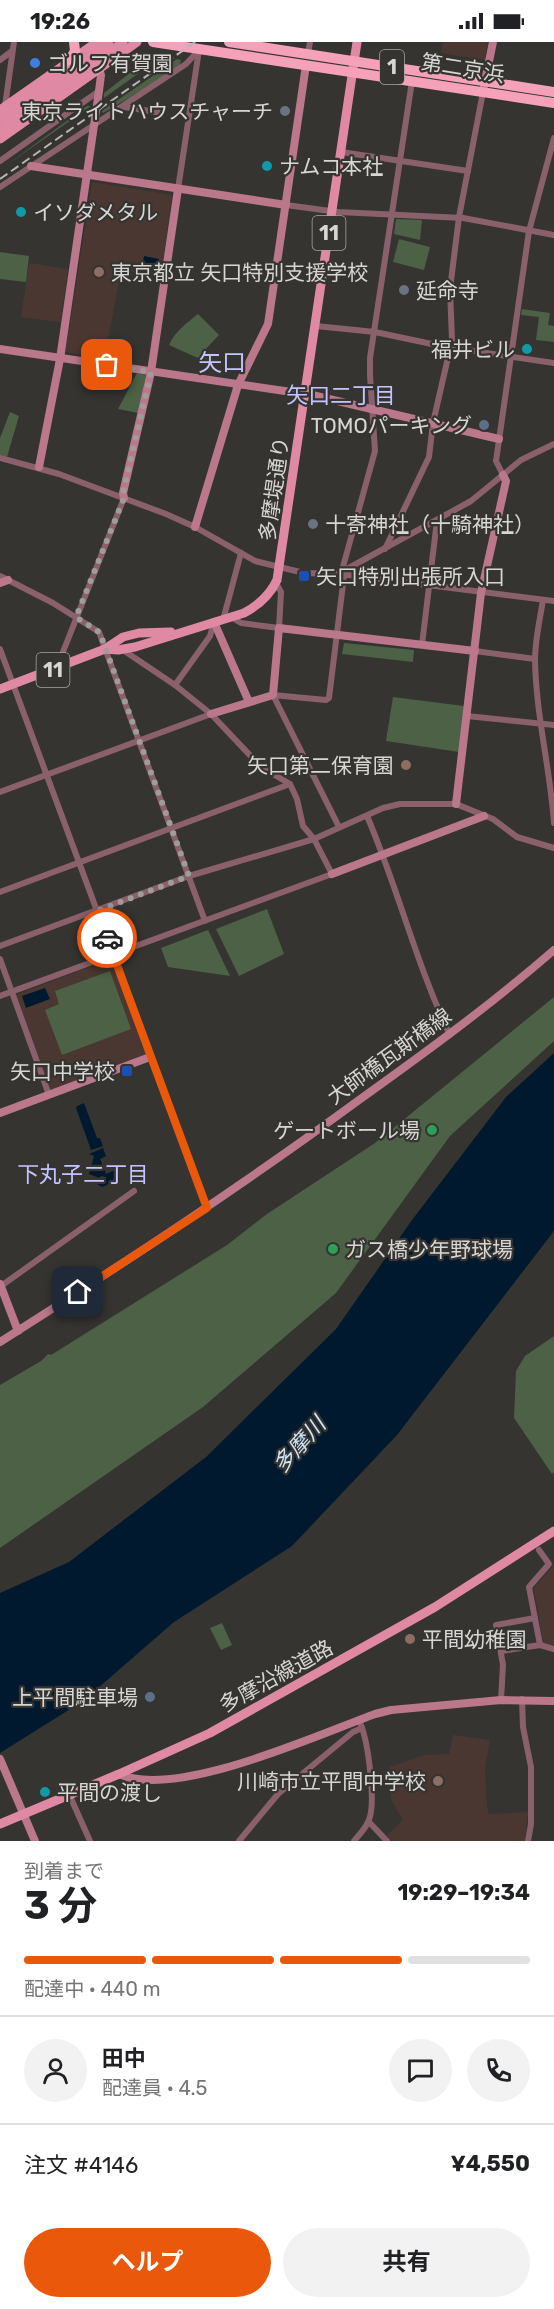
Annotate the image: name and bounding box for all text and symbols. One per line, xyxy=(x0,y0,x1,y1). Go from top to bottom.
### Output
text: 19:26 xyxy=(30,8,90,35)
street label: 第二京浜 xyxy=(420,49,506,87)
road number: 1 xyxy=(380,50,404,84)
place label: ゴルフ有賀園 xyxy=(47,51,173,76)
marker: ゴルフ有賀園 xyxy=(28,56,42,70)
place label: 東京ライトハウスチャーチ xyxy=(21,99,273,124)
marker: 東京ライトハウスチャーチ xyxy=(278,104,292,118)
place label: ナムコ本社 xyxy=(279,154,383,179)
marker: ナムコ本社 xyxy=(260,159,274,173)
place label: イソダメタル xyxy=(33,200,158,225)
marker: イソダメタル xyxy=(14,205,28,219)
road number: 11 xyxy=(312,216,346,250)
place label: 東京都立 矢口特別支援学校 xyxy=(111,260,368,285)
marker: 東京都立 矢口特別支援学校 xyxy=(92,265,106,279)
place label: 延命寺 xyxy=(416,278,479,303)
marker: 延命寺 xyxy=(397,283,411,297)
place label: 福井ビル xyxy=(431,337,515,362)
pin xyxy=(81,339,132,390)
marker: 福井ビル xyxy=(520,342,534,356)
icon: bag xyxy=(90,348,123,381)
district label: 矢口 xyxy=(198,349,246,377)
district label: 矢口二丁目 xyxy=(286,382,396,409)
place label: TOMOパーキング xyxy=(311,413,472,438)
marker: TOMOパーキング xyxy=(477,418,491,432)
street label: 多摩堤通り xyxy=(254,435,294,543)
place label: 十寄神社（十騎神社） xyxy=(325,512,535,537)
marker: 十寄神社（十騎神社） xyxy=(306,517,320,531)
place label: 矢口特別出張所入口 xyxy=(316,564,505,589)
marker: 矢口特別出張所入口 xyxy=(297,569,311,583)
road number: 11 xyxy=(36,653,70,687)
place label: 矢口第二保育園 xyxy=(247,753,394,778)
marker: 矢口第二保育園 xyxy=(399,758,413,772)
courier xyxy=(77,908,137,968)
icon: car xyxy=(91,922,124,955)
street label: 大師橋瓦斯橋線 xyxy=(322,1003,456,1109)
place label: 矢口中学校 xyxy=(10,1059,115,1084)
marker: 矢口中学校 xyxy=(120,1064,134,1078)
place label: ゲートボール場 xyxy=(273,1118,420,1143)
marker: ゲートボール場 xyxy=(425,1123,439,1137)
district label: 下丸子二丁目 xyxy=(17,1161,149,1188)
place label: ガス橋少年野球場 xyxy=(345,1237,513,1262)
marker: ガス橋少年野球場 xyxy=(326,1242,340,1256)
pin xyxy=(52,1266,103,1317)
icon: home xyxy=(61,1275,94,1308)
water label: 多摩川 xyxy=(267,1410,332,1479)
place label: 平間幼稚園 xyxy=(422,1627,527,1652)
marker: 平間幼稚園 xyxy=(403,1632,417,1646)
street label: 多摩沿線道路 xyxy=(215,1635,337,1717)
place label: 上平間駐車場 xyxy=(12,1685,138,1710)
marker: 上平間駐車場 xyxy=(143,1690,157,1704)
place label: 川崎市立平間中学校 xyxy=(237,1769,426,1794)
marker: 川崎市立平間中学校 xyxy=(431,1774,445,1788)
place label: 平間の渡し xyxy=(57,1780,162,1805)
marker: 平間の渡し xyxy=(38,1785,52,1799)
text: 到着まで xyxy=(24,1859,104,1883)
text: 19:29–19:34 xyxy=(397,1879,530,1906)
text: 3 分 xyxy=(24,1883,97,1929)
text: 配達中 · 440 m xyxy=(24,1977,161,2001)
button: person xyxy=(24,2039,87,2102)
button: chat xyxy=(389,2039,452,2102)
button: phone xyxy=(467,2039,530,2102)
text: 田中 xyxy=(102,2045,146,2072)
text: 配達員 · 4.5 xyxy=(102,2076,207,2100)
text: ¥4,550 xyxy=(450,2150,530,2177)
text: 注文 #4146 xyxy=(24,2152,138,2179)
button: ヘルプ xyxy=(24,2228,271,2297)
button: 共有 xyxy=(283,2228,530,2297)

